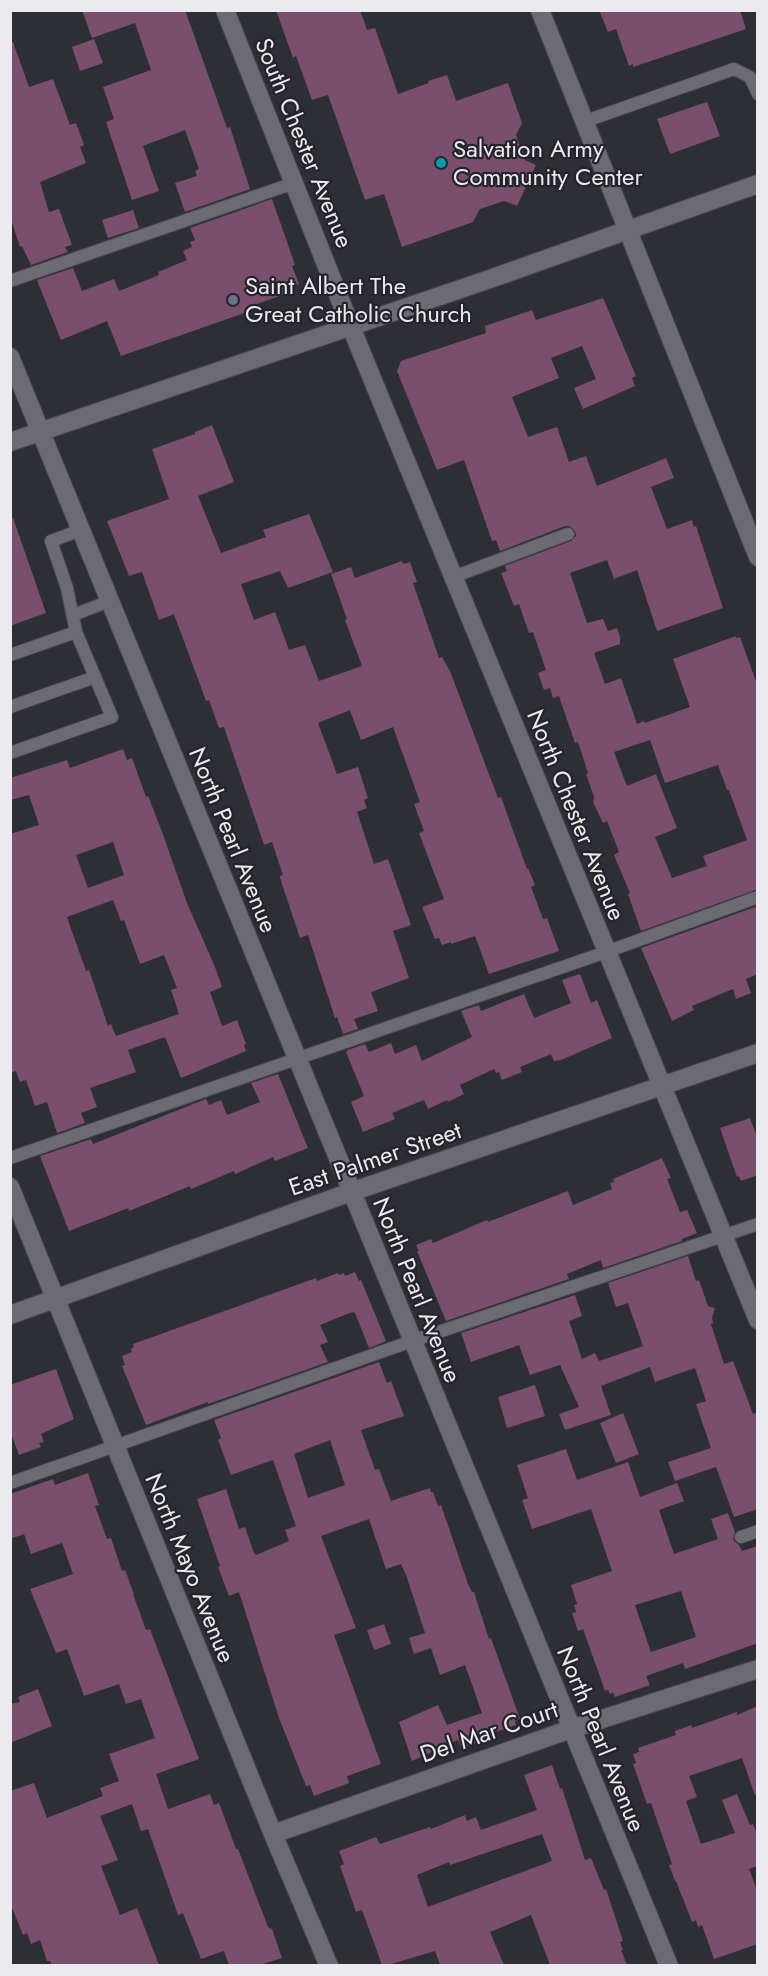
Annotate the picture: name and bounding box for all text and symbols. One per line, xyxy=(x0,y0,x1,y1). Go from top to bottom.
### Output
street label: South Chester Avenue xyxy=(246,32,363,253)
place label: Salvation Army Community Center xyxy=(453,131,643,194)
marker: Salvation Army Community Center xyxy=(434,156,448,170)
place label: Saint Albert The Great Catholic Church xyxy=(245,268,472,331)
marker: Saint Albert The Great Catholic Church xyxy=(226,293,240,307)
street label: North Chester Avenue xyxy=(518,704,635,926)
street label: North Pearl Avenue xyxy=(180,742,287,938)
street label: East Palmer Street xyxy=(284,1112,466,1204)
street label: North Pearl Avenue xyxy=(364,1192,471,1388)
street label: North Mayo Avenue xyxy=(136,1468,244,1668)
street label: North Pearl Avenue xyxy=(548,1641,655,1837)
street label: Del Mar Court xyxy=(415,1691,563,1772)

